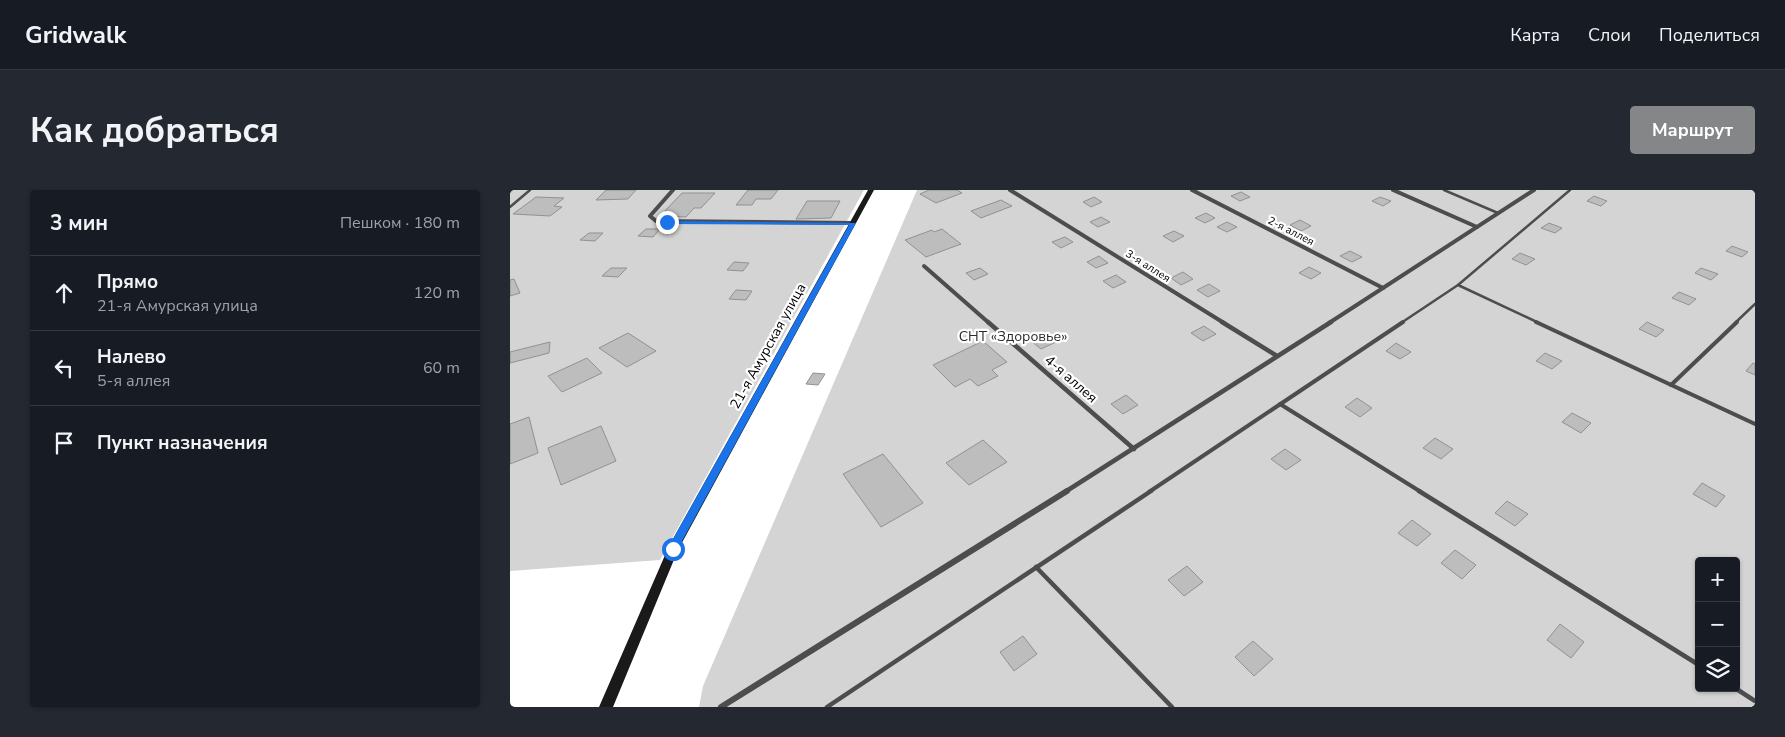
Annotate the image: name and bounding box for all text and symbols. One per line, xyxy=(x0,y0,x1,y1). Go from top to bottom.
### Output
text: Gridwalk xyxy=(25,19,126,51)
text: Карта xyxy=(1510,23,1560,47)
text: Слои xyxy=(1588,23,1631,47)
text: Поделиться xyxy=(1659,23,1760,47)
button: Маршрут xyxy=(1630,106,1755,154)
text: Как добраться xyxy=(30,107,279,154)
text: 3 мин xyxy=(50,209,108,237)
route end xyxy=(656,211,679,234)
text: Пешком · 180 m xyxy=(340,212,460,234)
street label: 2-я аллея xyxy=(1265,213,1317,249)
street label: 3-я аллея xyxy=(1123,246,1173,286)
text: Прямо xyxy=(97,269,158,295)
icon: ahead xyxy=(50,279,78,307)
street label: 21-я Амурская улица xyxy=(726,280,810,412)
text: 120 m xyxy=(413,282,460,304)
text: 21-я Амурская улица xyxy=(97,295,258,317)
park label: СНТ «Здоровье» xyxy=(959,327,1067,346)
text: Налево xyxy=(97,344,166,370)
street label: 4-я аллея xyxy=(1041,351,1101,407)
icon: left xyxy=(50,354,78,382)
text: 60 m xyxy=(423,357,460,379)
text: 5-я аллея xyxy=(97,370,170,392)
icon: arrive xyxy=(50,429,78,457)
text: Пункт назначения xyxy=(97,430,268,456)
route start xyxy=(662,538,685,561)
map controls xyxy=(1695,557,1740,692)
button: + xyxy=(1695,557,1740,602)
button: − xyxy=(1695,602,1740,647)
button: layers xyxy=(1695,647,1740,692)

